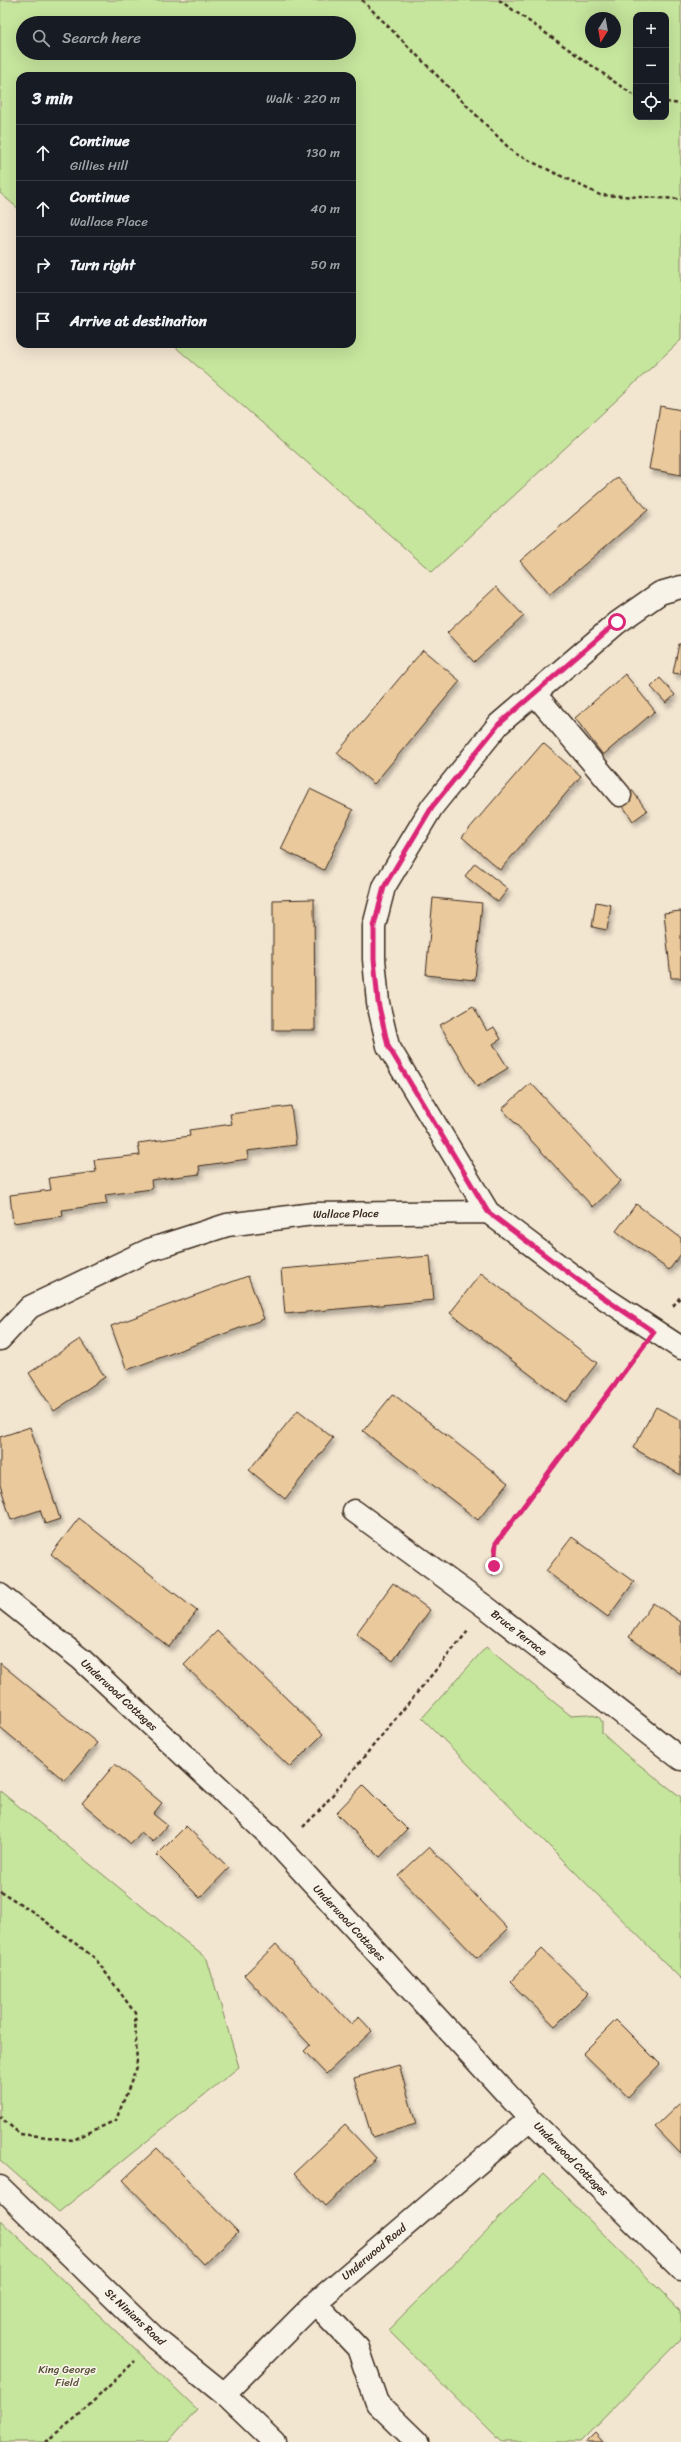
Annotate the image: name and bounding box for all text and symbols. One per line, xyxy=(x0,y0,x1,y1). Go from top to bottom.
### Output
north arrow xyxy=(585,12,621,48)
map controls xyxy=(633,12,669,120)
button: + xyxy=(633,12,669,48)
search box xyxy=(16,16,356,60)
text: Search here xyxy=(62,25,141,51)
icon: search xyxy=(30,27,52,49)
button: − xyxy=(633,48,669,84)
text: 3 min xyxy=(32,83,73,113)
button: locate xyxy=(633,84,669,120)
text: Walk · 220 m xyxy=(266,87,340,110)
text: Continue xyxy=(70,128,130,154)
text: 130 m xyxy=(306,141,340,164)
icon: ahead xyxy=(32,142,54,164)
text: Gillies Hill xyxy=(70,154,128,177)
text: Continue xyxy=(70,184,130,210)
text: 40 m xyxy=(310,197,340,220)
icon: ahead xyxy=(32,198,54,220)
text: Wallace Place xyxy=(70,210,148,233)
text: Turn right xyxy=(70,252,135,278)
text: 50 m xyxy=(310,253,340,276)
icon: right xyxy=(32,254,54,276)
text: Arrive at destination xyxy=(70,308,207,334)
icon: arrive xyxy=(32,310,54,332)
route start xyxy=(608,613,626,631)
street label: Wallace Place xyxy=(313,1204,379,1224)
route end xyxy=(485,1557,503,1575)
street label: Bruce Terrace xyxy=(487,1605,552,1661)
street label: Underwood Cottages xyxy=(76,1654,163,1736)
street label: Underwood Cottages xyxy=(308,1880,390,1967)
street label: Underwood Cottages xyxy=(529,2117,614,2202)
street label: Underwood Road xyxy=(337,2218,412,2285)
street label: St Ninians Road xyxy=(100,2284,171,2351)
park label: King George Field xyxy=(38,2360,96,2392)

